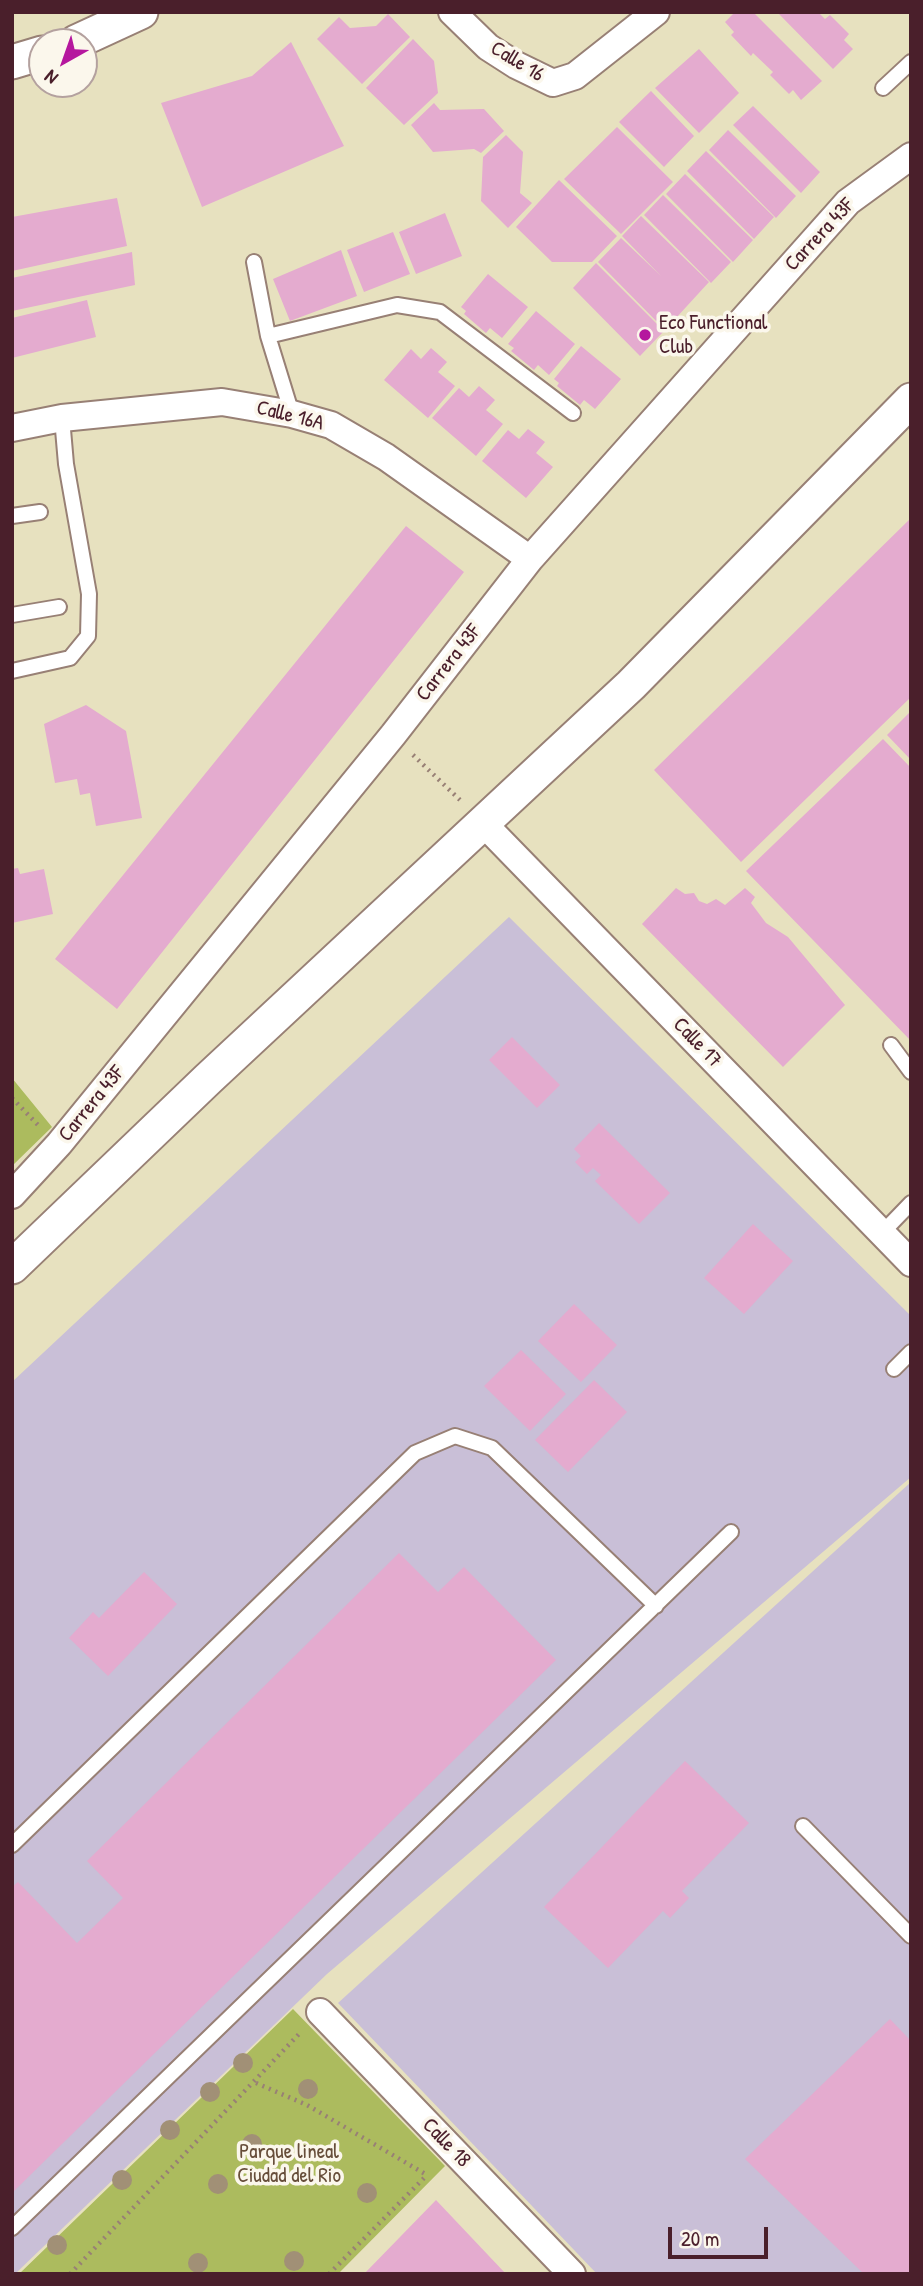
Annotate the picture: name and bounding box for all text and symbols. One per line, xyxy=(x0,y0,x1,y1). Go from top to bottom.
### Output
north arrow xyxy=(28,28,98,98)
street label: Calle 16 xyxy=(486,36,548,88)
text: N xyxy=(39,64,63,91)
street label: Carrera 43F xyxy=(780,193,860,277)
place label: Eco Functional Club xyxy=(659,310,767,360)
marker: Eco Functional Club xyxy=(637,327,653,343)
street label: Calle 16A xyxy=(254,396,326,436)
street label: Carrera 43F xyxy=(411,620,487,706)
street label: Calle 17 xyxy=(667,1013,727,1073)
street label: Carrera 43F xyxy=(54,1061,130,1147)
street label: Calle 18 xyxy=(417,2113,475,2173)
park label: Parque lineal Ciudad del Rio xyxy=(237,2139,341,2189)
scale bar xyxy=(671,2212,771,2256)
text: 20 m xyxy=(681,2224,719,2253)

